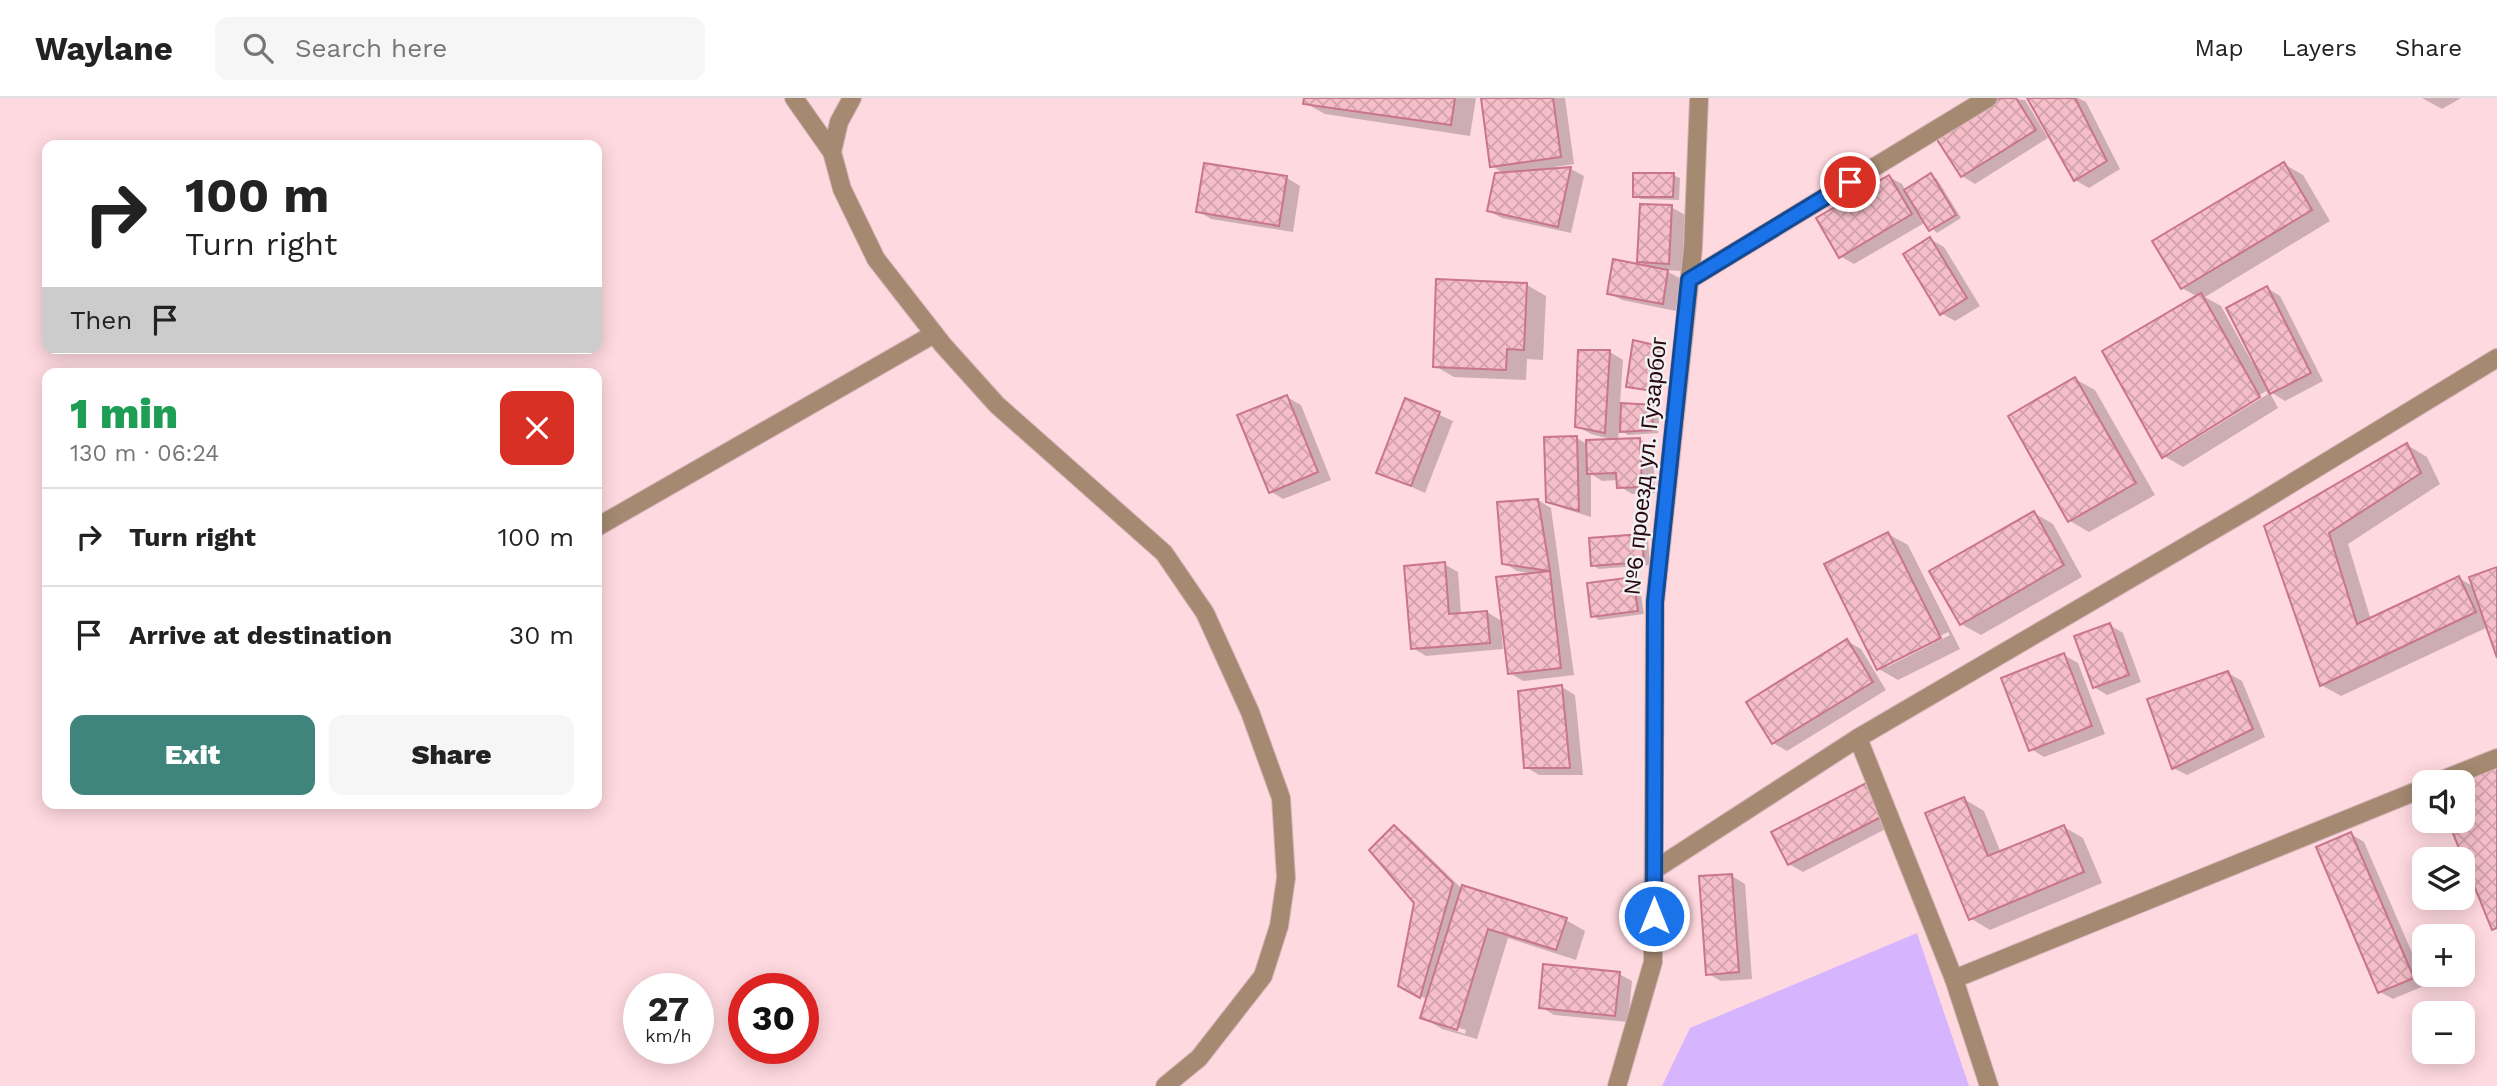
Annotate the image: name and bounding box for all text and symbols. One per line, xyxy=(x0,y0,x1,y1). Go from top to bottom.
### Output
search box xyxy=(215,17,705,80)
text: Waylane xyxy=(35,29,173,68)
icon: search xyxy=(239,29,277,67)
text: Search here xyxy=(295,33,447,63)
text: Map xyxy=(2195,34,2243,62)
text: Layers xyxy=(2281,34,2357,62)
text: Share xyxy=(2395,34,2462,62)
pin xyxy=(1820,152,1880,212)
icon: arrive xyxy=(1831,163,1869,201)
text: 100 m xyxy=(185,166,329,224)
icon: right xyxy=(70,168,161,259)
text: Turn right xyxy=(185,225,337,263)
icon: arrive xyxy=(146,301,184,339)
text: Then xyxy=(70,305,132,335)
street label: №6 проезд ул. Гузарбог xyxy=(1618,335,1673,597)
text: 1 min xyxy=(70,389,178,438)
button: close xyxy=(500,391,574,465)
text: 130 m · 06:24 xyxy=(70,440,219,467)
icon: right xyxy=(70,518,108,556)
text: Turn right xyxy=(129,522,256,552)
text: 100 m xyxy=(498,522,574,552)
icon: arrive xyxy=(70,616,108,654)
text: Arrive at destination xyxy=(129,620,392,650)
text: 30 m xyxy=(509,620,574,650)
button: Exit xyxy=(70,715,315,795)
button: Share xyxy=(329,715,574,795)
map controls xyxy=(2412,770,2475,1064)
button: sound xyxy=(2412,770,2475,833)
button: layers xyxy=(2412,847,2475,910)
position arrow xyxy=(1617,879,1691,953)
button: + xyxy=(2412,924,2475,987)
speed limit sign: 30 xyxy=(728,973,819,1064)
text: 27 xyxy=(648,988,689,1030)
button: − xyxy=(2412,1001,2475,1064)
text: km/h xyxy=(645,1025,692,1046)

